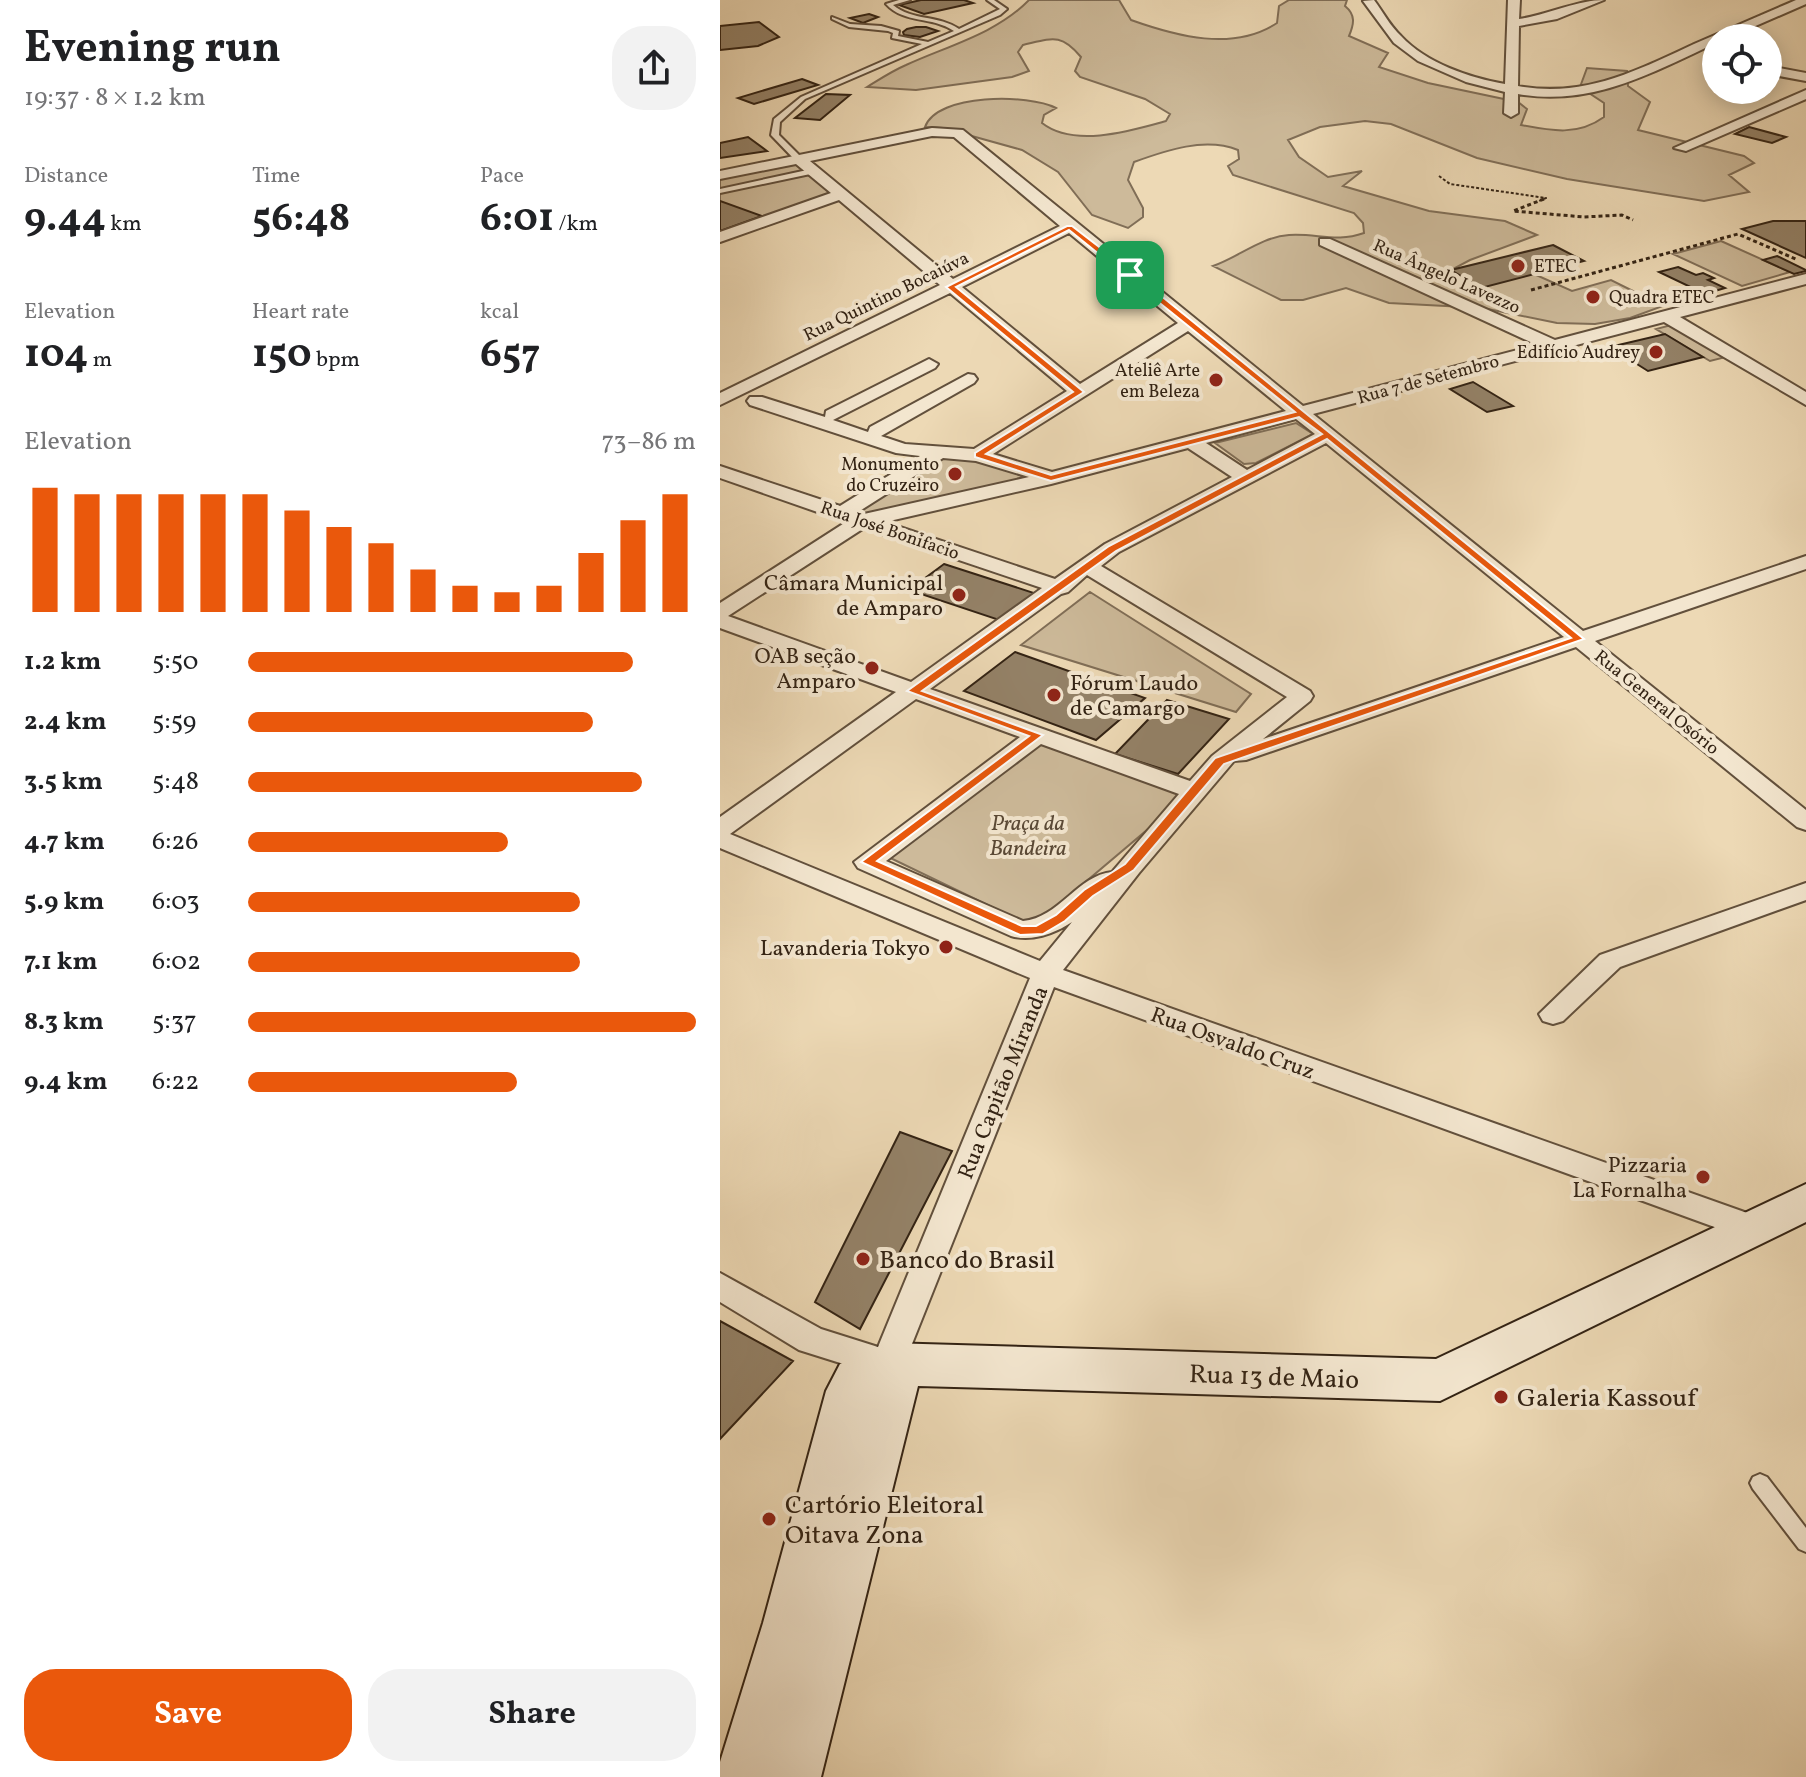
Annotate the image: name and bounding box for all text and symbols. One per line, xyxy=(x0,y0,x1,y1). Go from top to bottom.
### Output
text: Evening run xyxy=(24,19,281,80)
map controls xyxy=(1702,24,1782,104)
button: locate xyxy=(1702,24,1782,104)
button: share xyxy=(612,26,696,110)
text: 19:37 · 8 × 1.2 km xyxy=(24,80,206,116)
text: Distance xyxy=(24,161,108,192)
text: Time xyxy=(252,161,300,192)
text: Pace xyxy=(480,161,524,192)
text: 9.44 xyxy=(24,192,106,248)
text: 56:48 xyxy=(252,192,350,248)
text: 6:01 xyxy=(480,192,554,248)
text: km xyxy=(106,209,142,240)
text: /km xyxy=(554,209,598,240)
street label: Rua Ângelo Lavezzo xyxy=(1369,234,1524,321)
pin xyxy=(1096,241,1164,309)
street label: Rua Quintino Bocaiúva xyxy=(800,246,974,348)
icon: arrive xyxy=(1108,253,1152,297)
place label: ETEC xyxy=(1534,255,1577,280)
marker: ETEC xyxy=(1509,257,1527,275)
place label: Quadra ETEC xyxy=(1609,286,1715,311)
marker: Quadra ETEC xyxy=(1584,288,1602,306)
text: Elevation xyxy=(24,297,115,328)
text: Heart rate xyxy=(252,297,349,328)
text: kcal xyxy=(480,297,519,328)
text: 104 xyxy=(24,328,88,384)
text: 150 xyxy=(252,328,312,384)
text: 657 xyxy=(480,328,540,384)
place label: Edifício Audrey xyxy=(1517,341,1640,366)
marker: Edifício Audrey xyxy=(1647,343,1665,361)
text: m xyxy=(88,345,112,376)
text: bpm xyxy=(312,345,360,376)
street label: Rua 7 de Setembro xyxy=(1355,350,1502,411)
place label: Ateliê Arte em Beleza xyxy=(1115,359,1200,405)
marker: Ateliê Arte em Beleza xyxy=(1207,371,1225,389)
text: Elevation xyxy=(24,424,132,460)
text: 73–86 m xyxy=(602,424,696,460)
place label: Monumento do Cruzeiro xyxy=(841,453,939,499)
marker: Monumento do Cruzeiro xyxy=(946,465,964,483)
street label: Rua José Bonifacio xyxy=(817,496,962,567)
place label: Câmara Municipal de Amparo xyxy=(764,569,943,625)
marker: Câmara Municipal de Amparo xyxy=(950,586,968,604)
place label: OAB seção Amparo xyxy=(754,642,856,698)
text: 1.2 km xyxy=(24,644,101,680)
text: 5:50 xyxy=(152,644,198,680)
street label: Rua General Osório xyxy=(1588,645,1724,761)
marker: OAB seção Amparo xyxy=(863,659,881,677)
place label: Fórum Laudo de Camargo xyxy=(1070,669,1198,725)
marker: Fórum Laudo de Camargo xyxy=(1045,686,1063,704)
text: 2.4 km xyxy=(24,704,107,740)
text: 5:59 xyxy=(152,704,196,740)
text: 3.5 km xyxy=(24,764,103,800)
text: 5:48 xyxy=(152,764,199,800)
park label: Praça da Bandeira xyxy=(989,809,1067,865)
text: 4.7 km xyxy=(24,824,105,860)
text: 6:26 xyxy=(152,824,198,860)
text: 5.9 km xyxy=(24,884,104,920)
text: 6:03 xyxy=(152,884,200,920)
place label: Lavanderia Tokyo xyxy=(760,934,930,965)
marker: Lavanderia Tokyo xyxy=(937,938,955,956)
text: 7.1 km xyxy=(24,944,98,980)
text: 6:02 xyxy=(152,944,201,980)
street label: Rua Capitão Miranda xyxy=(951,982,1057,1184)
street label: Rua Osvaldo Cruz xyxy=(1146,1000,1319,1088)
text: 8.3 km xyxy=(24,1004,104,1040)
text: 5:37 xyxy=(152,1004,197,1040)
text: 9.4 km xyxy=(24,1064,108,1100)
text: 6:22 xyxy=(152,1064,199,1100)
place label: Pizzaria La Fornalha xyxy=(1572,1151,1687,1207)
marker: Pizzaria La Fornalha xyxy=(1694,1168,1712,1186)
place label: Banco do Brasil xyxy=(879,1243,1055,1279)
marker: Banco do Brasil xyxy=(854,1250,872,1268)
street label: Rua 13 de Maio xyxy=(1188,1357,1360,1399)
place label: Galeria Kassouf xyxy=(1517,1381,1698,1417)
marker: Galeria Kassouf xyxy=(1492,1388,1510,1406)
place label: Cartório Eleitoral Oitava Zona xyxy=(785,1488,984,1554)
marker: Cartório Eleitoral Oitava Zona xyxy=(760,1510,778,1528)
button: Save xyxy=(24,1669,352,1761)
button: Share xyxy=(368,1669,696,1761)

